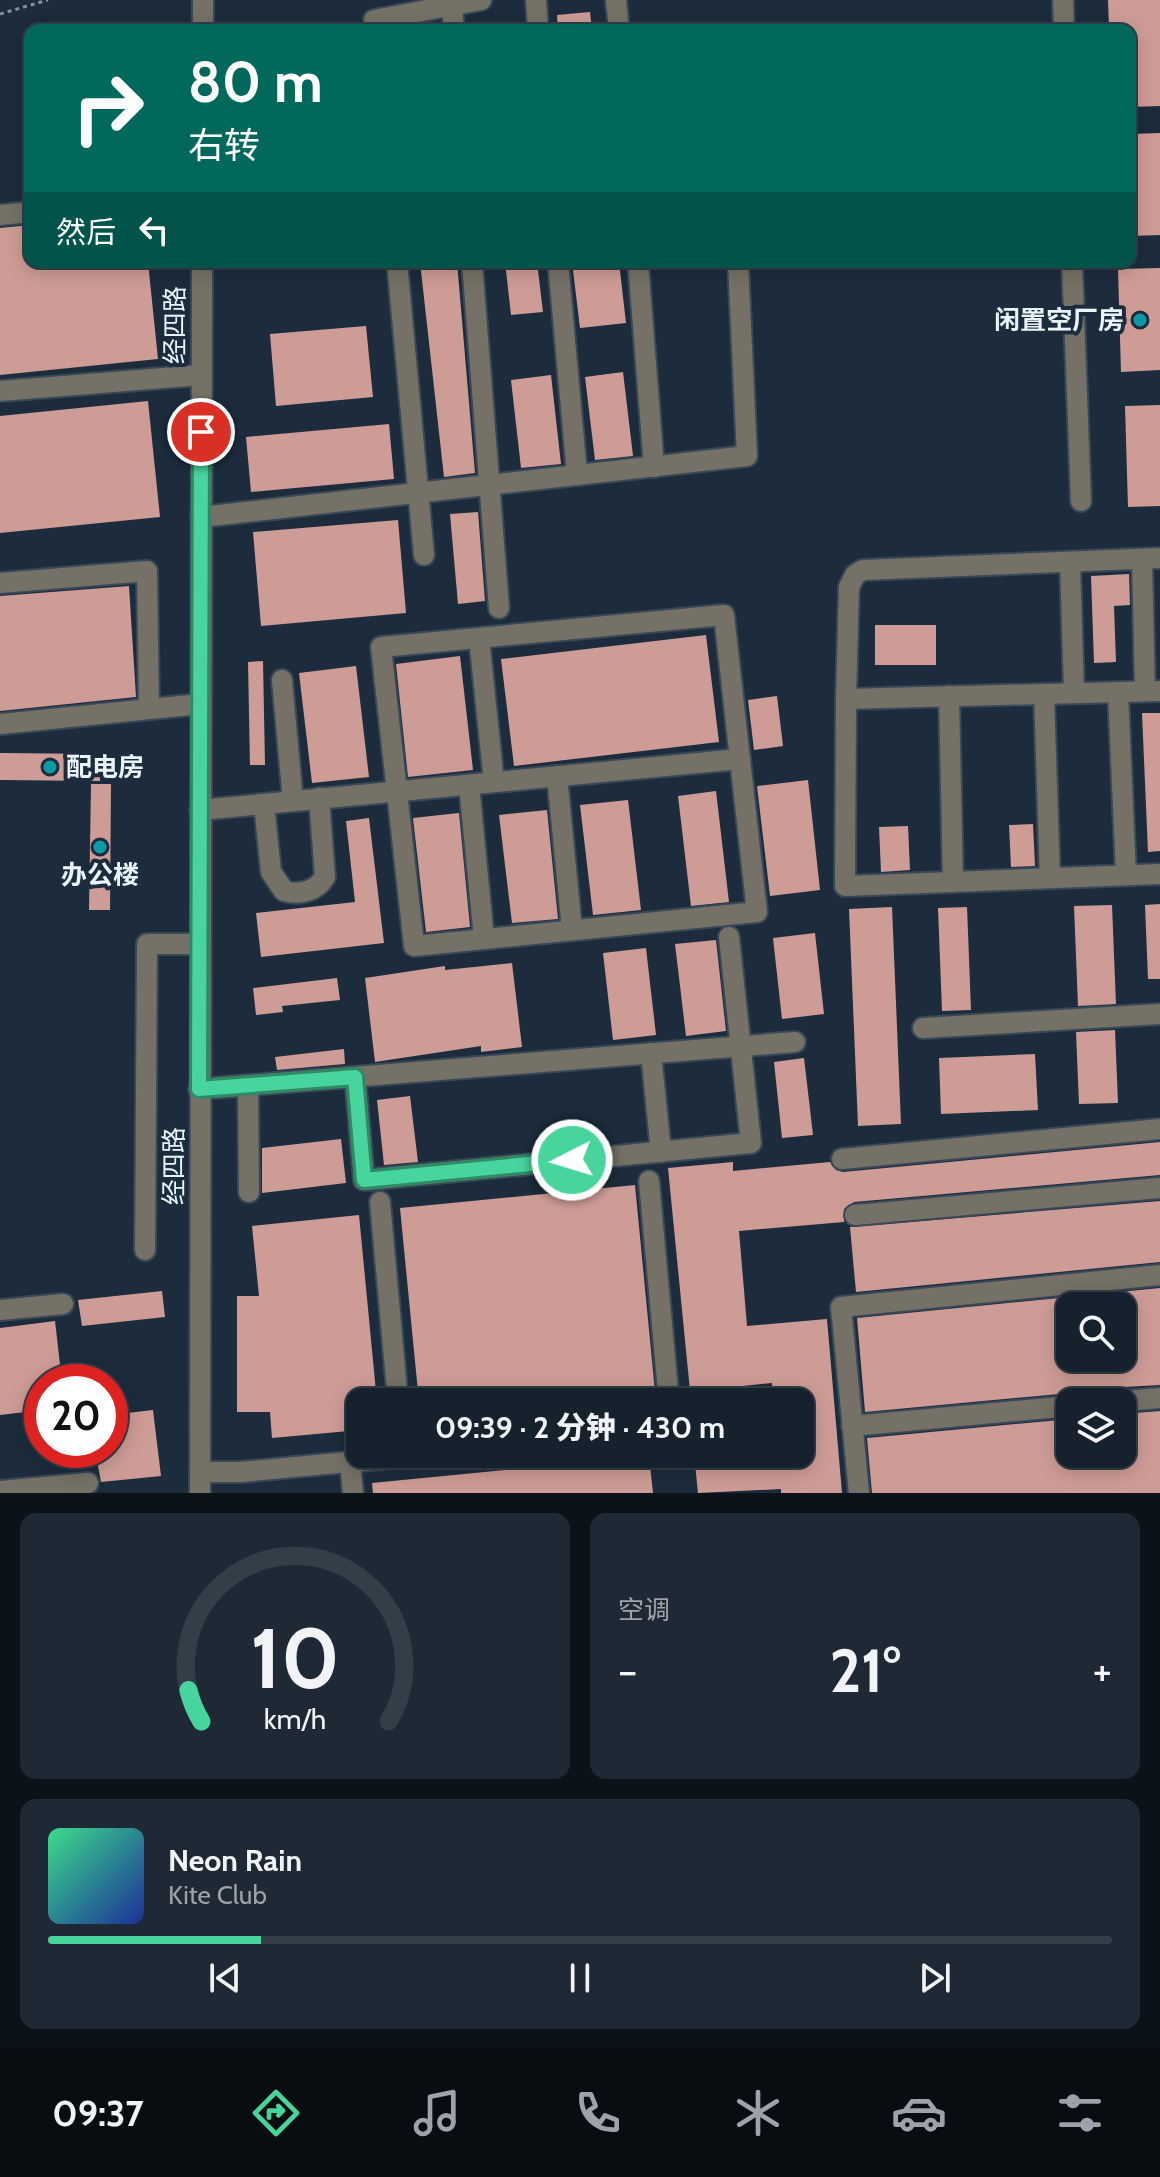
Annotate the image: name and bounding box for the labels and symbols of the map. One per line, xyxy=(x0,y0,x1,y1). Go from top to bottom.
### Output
street label: 经四路 xyxy=(159,286,191,364)
place label: 闲置空厂房 xyxy=(994,304,1124,336)
marker: 闲置空厂房 xyxy=(1131,311,1149,329)
pin xyxy=(167,398,235,466)
place label: 配电房 xyxy=(66,751,144,783)
marker: 配电房 xyxy=(41,758,59,776)
marker: 办公楼 xyxy=(91,838,109,856)
place label: 办公楼 xyxy=(61,859,139,891)
position arrow xyxy=(530,1118,614,1202)
street label: 经四路 xyxy=(158,1127,190,1205)
speed limit sign: 20 xyxy=(24,1364,128,1468)

